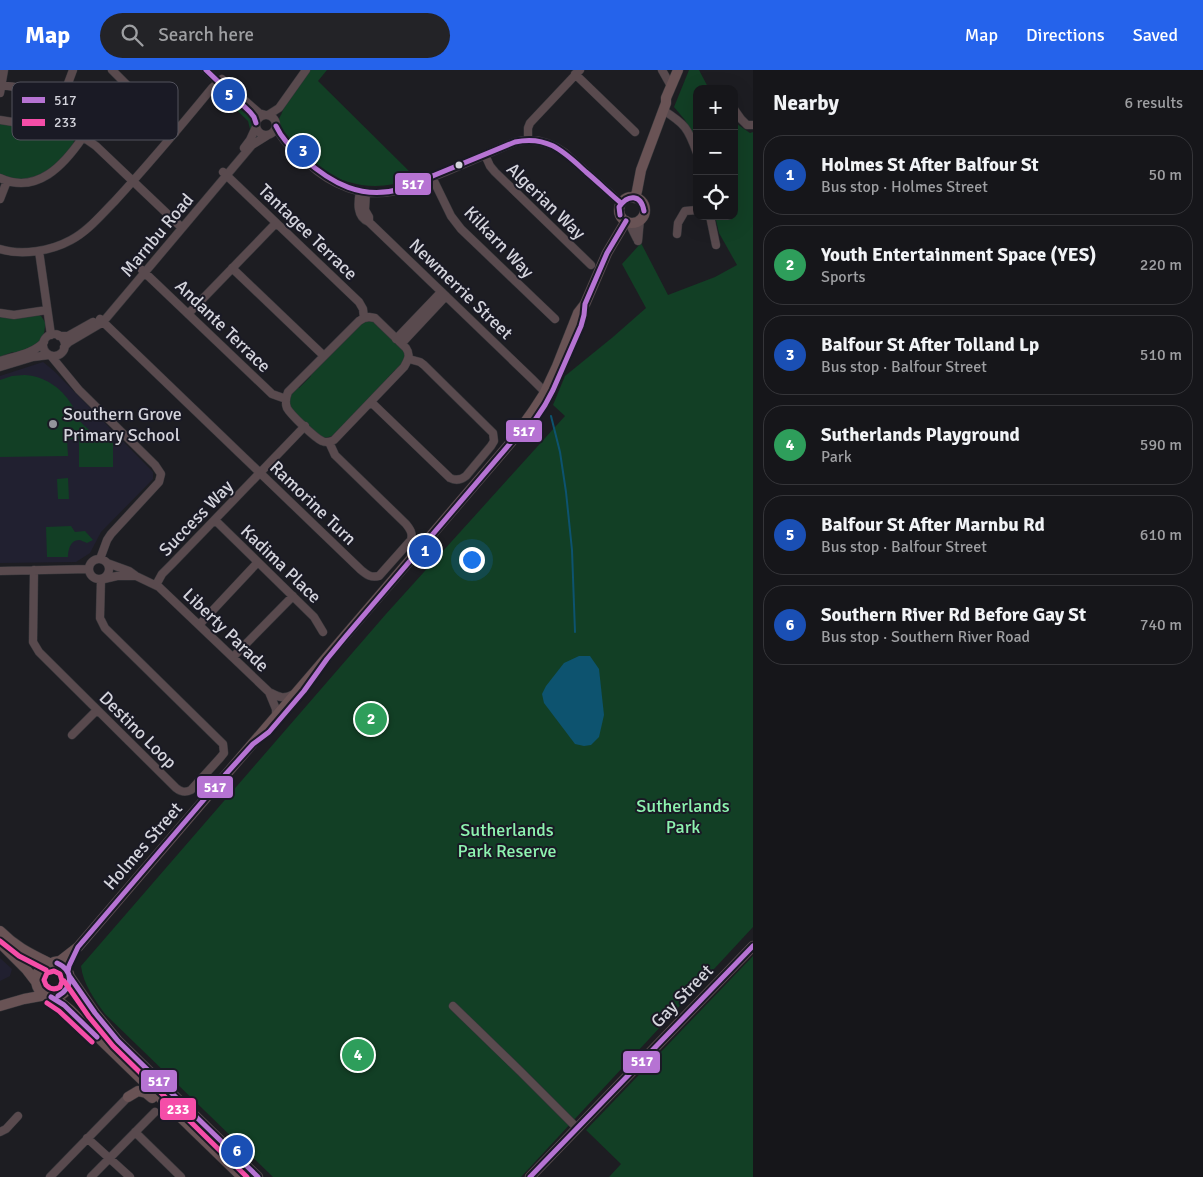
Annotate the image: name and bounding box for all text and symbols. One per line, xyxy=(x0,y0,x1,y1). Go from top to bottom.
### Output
search box xyxy=(100,13,450,58)
text: Map xyxy=(25,20,70,50)
icon: search xyxy=(118,21,146,49)
text: Search here xyxy=(158,23,254,47)
text: Map xyxy=(965,24,998,46)
text: Directions xyxy=(1026,24,1105,46)
text: Saved xyxy=(1133,24,1178,46)
pin: 5 xyxy=(213,76,245,114)
legend xyxy=(12,82,178,140)
map controls xyxy=(693,85,738,220)
button: + xyxy=(693,85,738,130)
text: Nearby xyxy=(773,90,839,116)
text: 517 xyxy=(54,92,77,109)
text: 6 results xyxy=(1124,93,1183,113)
text: 233 xyxy=(54,114,77,131)
button: − xyxy=(693,130,738,175)
pin: 3 xyxy=(287,132,319,170)
text: Holmes St After Balfour St xyxy=(821,153,1039,177)
street label: Algerian Way xyxy=(502,158,590,244)
unlabelled marker xyxy=(454,160,464,170)
text: 1 xyxy=(786,165,794,185)
text: 50 m xyxy=(1148,165,1182,185)
line badge: 517 xyxy=(394,172,432,196)
button: locate xyxy=(693,175,738,220)
text: 517 xyxy=(402,176,425,193)
text: Bus stop · Holmes Street xyxy=(821,177,988,197)
street label: Tantagee Terrace xyxy=(254,179,362,285)
street label: Marnbu Road xyxy=(116,189,198,281)
street label: Kilkarn Way xyxy=(459,201,539,283)
street label: Newmerrie Street xyxy=(405,234,517,344)
text: Youth Entertainment Space (YES) xyxy=(821,243,1096,267)
text: 2 xyxy=(786,255,794,275)
text: 220 m xyxy=(1140,255,1182,275)
text: Sports xyxy=(821,267,866,287)
street label: Andante Terrace xyxy=(171,275,275,377)
text: Balfour St After Tolland Lp xyxy=(821,333,1039,357)
text: 3 xyxy=(786,345,794,365)
text: 510 m xyxy=(1140,345,1182,365)
text: Bus stop · Balfour Street xyxy=(821,357,987,377)
place label: Southern Grove Primary School xyxy=(63,403,182,446)
marker: Southern Grove Primary School xyxy=(47,418,59,430)
line badge: 517 xyxy=(505,419,543,443)
text: 517 xyxy=(513,423,536,440)
text: Sutherlands Playground xyxy=(821,423,1020,447)
text: 4 xyxy=(786,435,794,455)
text: 590 m xyxy=(1140,435,1182,455)
text: Park xyxy=(821,447,852,467)
street label: Ramorine Turn xyxy=(265,456,361,550)
street label: Success Way xyxy=(154,475,238,561)
text: Balfour St After Marnbu Rd xyxy=(821,513,1045,537)
street label: Kadima Place xyxy=(236,520,326,608)
text: 5 xyxy=(786,525,794,545)
text: 610 m xyxy=(1140,525,1182,545)
pin: 1 xyxy=(409,532,441,570)
text: Bus stop · Balfour Street xyxy=(821,537,987,557)
your location xyxy=(459,547,485,573)
street label: Liberty Parade xyxy=(178,583,274,677)
text: Southern River Rd Before Gay St xyxy=(821,603,1086,627)
text: 6 xyxy=(786,615,794,635)
text: 740 m xyxy=(1140,615,1182,635)
text: Bus stop · Southern River Road xyxy=(821,627,1030,647)
street label: Destino Loop xyxy=(95,687,181,773)
pin: 2 xyxy=(355,700,387,738)
line badge: 517 xyxy=(196,775,234,799)
text: 517 xyxy=(204,779,227,796)
park label: Sutherlands Park xyxy=(636,795,730,838)
street label: Holmes Street xyxy=(99,798,187,894)
park label: Sutherlands Park Reserve xyxy=(457,819,557,862)
street label: Gay Street xyxy=(646,960,718,1032)
pin: 4 xyxy=(342,1036,374,1074)
line badge: 517 xyxy=(622,1050,661,1074)
text: 517 xyxy=(631,1053,654,1070)
line badge: 517 xyxy=(140,1069,178,1093)
text: 517 xyxy=(148,1073,171,1090)
line badge: 233 xyxy=(159,1097,197,1121)
text: 233 xyxy=(167,1101,189,1118)
pin: 6 xyxy=(221,1132,253,1170)

